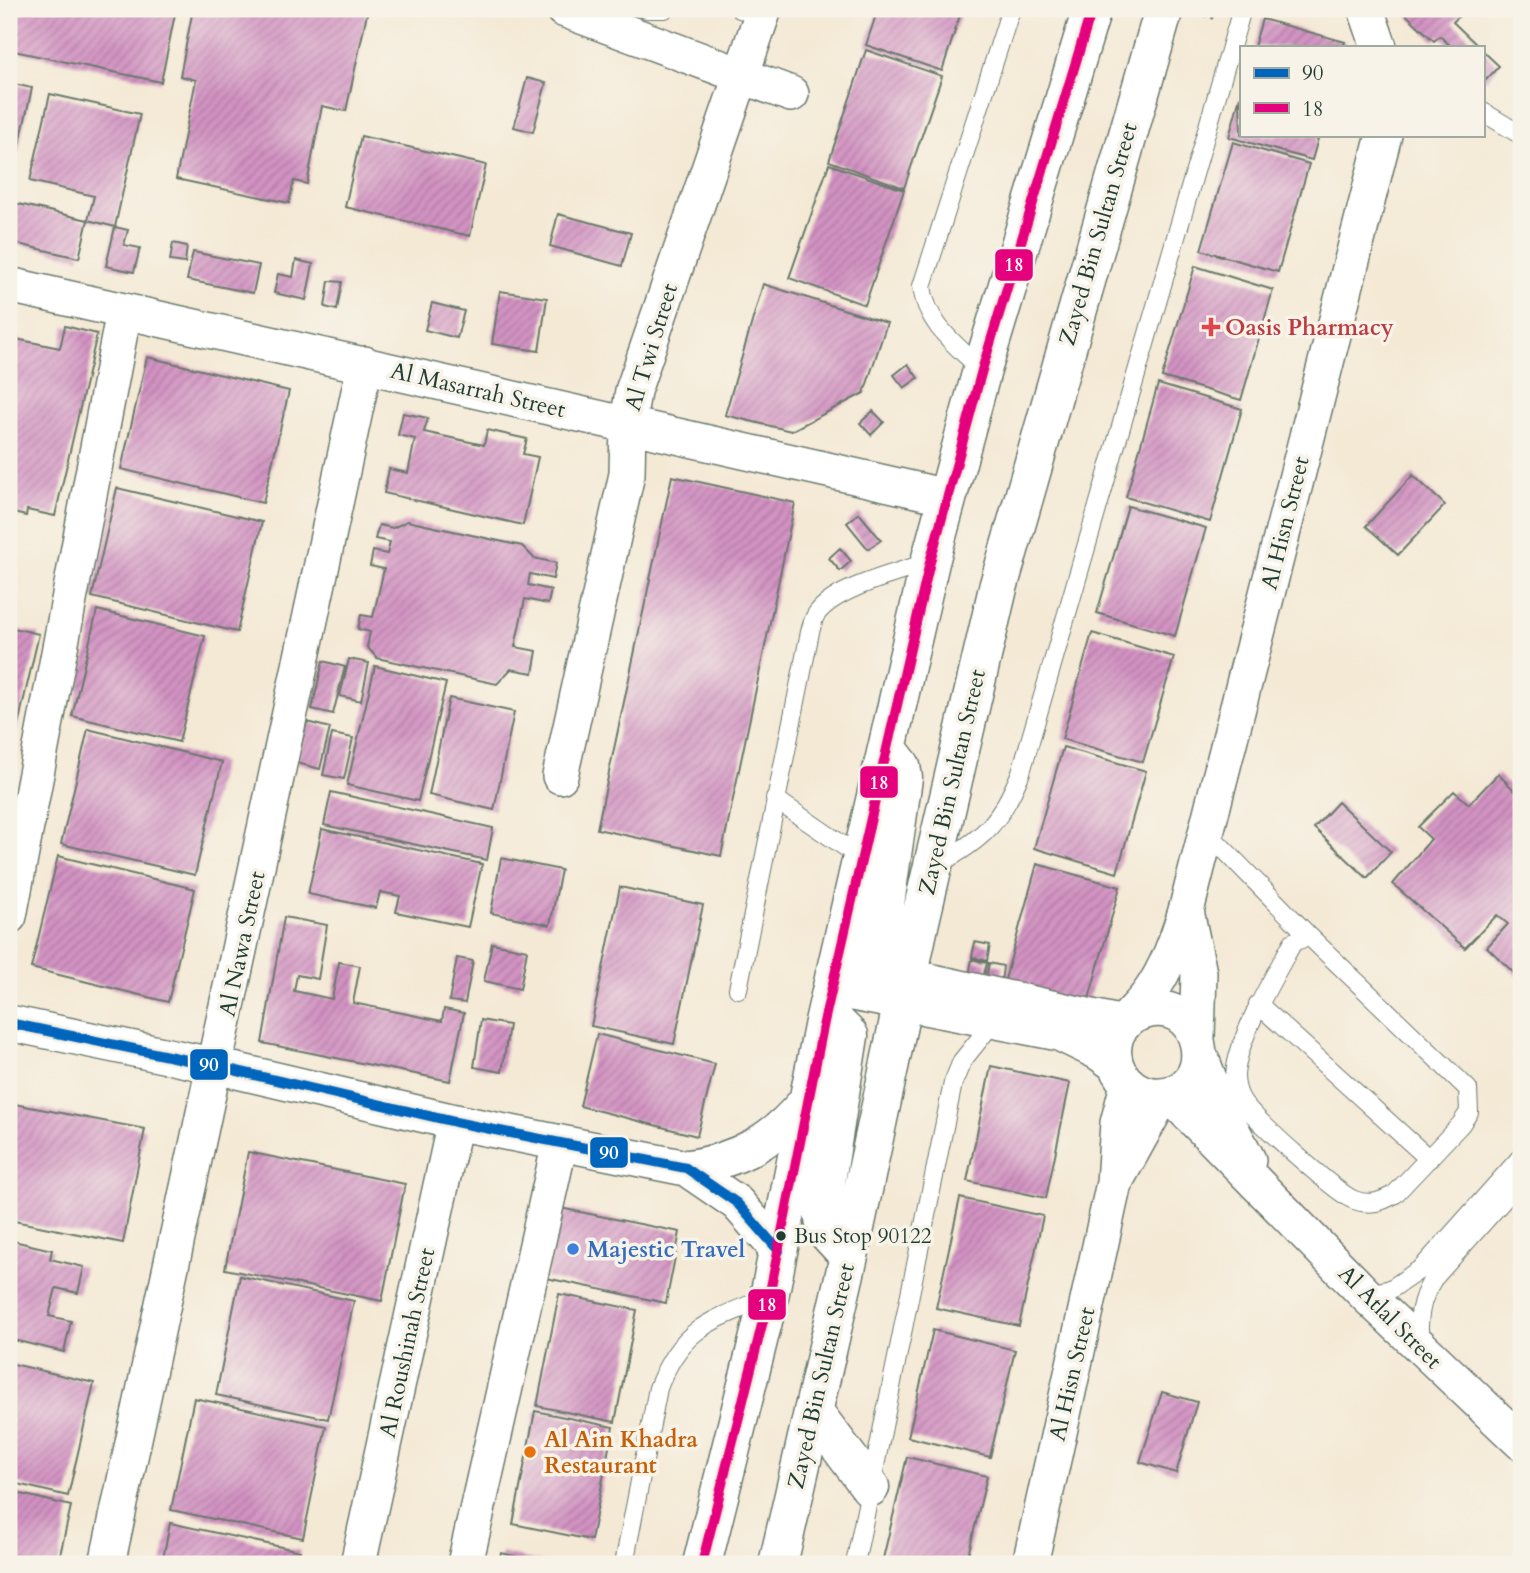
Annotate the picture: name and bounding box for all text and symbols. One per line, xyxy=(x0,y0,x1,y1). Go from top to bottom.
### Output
legend xyxy=(1240,46,1484,136)
text: 90 xyxy=(1302,59,1324,88)
text: 18 xyxy=(1302,95,1324,124)
street label: Zayed Bin Sultan Street xyxy=(1051,119,1145,349)
line badge: 18 xyxy=(994,248,1034,282)
text: 18 xyxy=(1004,252,1024,278)
street label: Al Twi Street xyxy=(617,280,685,414)
place label: Oasis Pharmacy xyxy=(1225,312,1394,343)
marker: Oasis Pharmacy xyxy=(1203,319,1219,335)
street label: Al Masarrah Street xyxy=(388,355,568,425)
street label: Al Hisn Street xyxy=(1253,453,1317,593)
street label: Zayed Bin Sultan Street xyxy=(911,666,993,898)
line badge: 18 xyxy=(859,765,899,799)
text: 18 xyxy=(869,770,889,796)
street label: Al Nawa Street xyxy=(211,868,273,1020)
line badge: 90 xyxy=(189,1048,229,1081)
text: 90 xyxy=(199,1052,219,1078)
line badge: 90 xyxy=(589,1136,629,1169)
text: 90 xyxy=(599,1140,619,1166)
place label: Bus Stop 90122 xyxy=(794,1222,932,1251)
marker: Bus Stop 90122 xyxy=(774,1229,788,1243)
place label: Majestic Travel xyxy=(587,1234,746,1265)
marker: Majestic Travel xyxy=(565,1241,581,1257)
street label: Al Roushinah Street xyxy=(372,1245,442,1441)
street label: Al Atlal Street xyxy=(1331,1258,1449,1376)
street label: Zayed Bin Sultan Street xyxy=(780,1260,862,1492)
line badge: 18 xyxy=(747,1288,787,1321)
text: 18 xyxy=(757,1292,777,1318)
street label: Al Hisn Street xyxy=(1042,1304,1102,1444)
place label: Al Ain Khadra Restaurant xyxy=(544,1424,698,1481)
marker: Al Ain Khadra Restaurant xyxy=(522,1444,538,1460)

